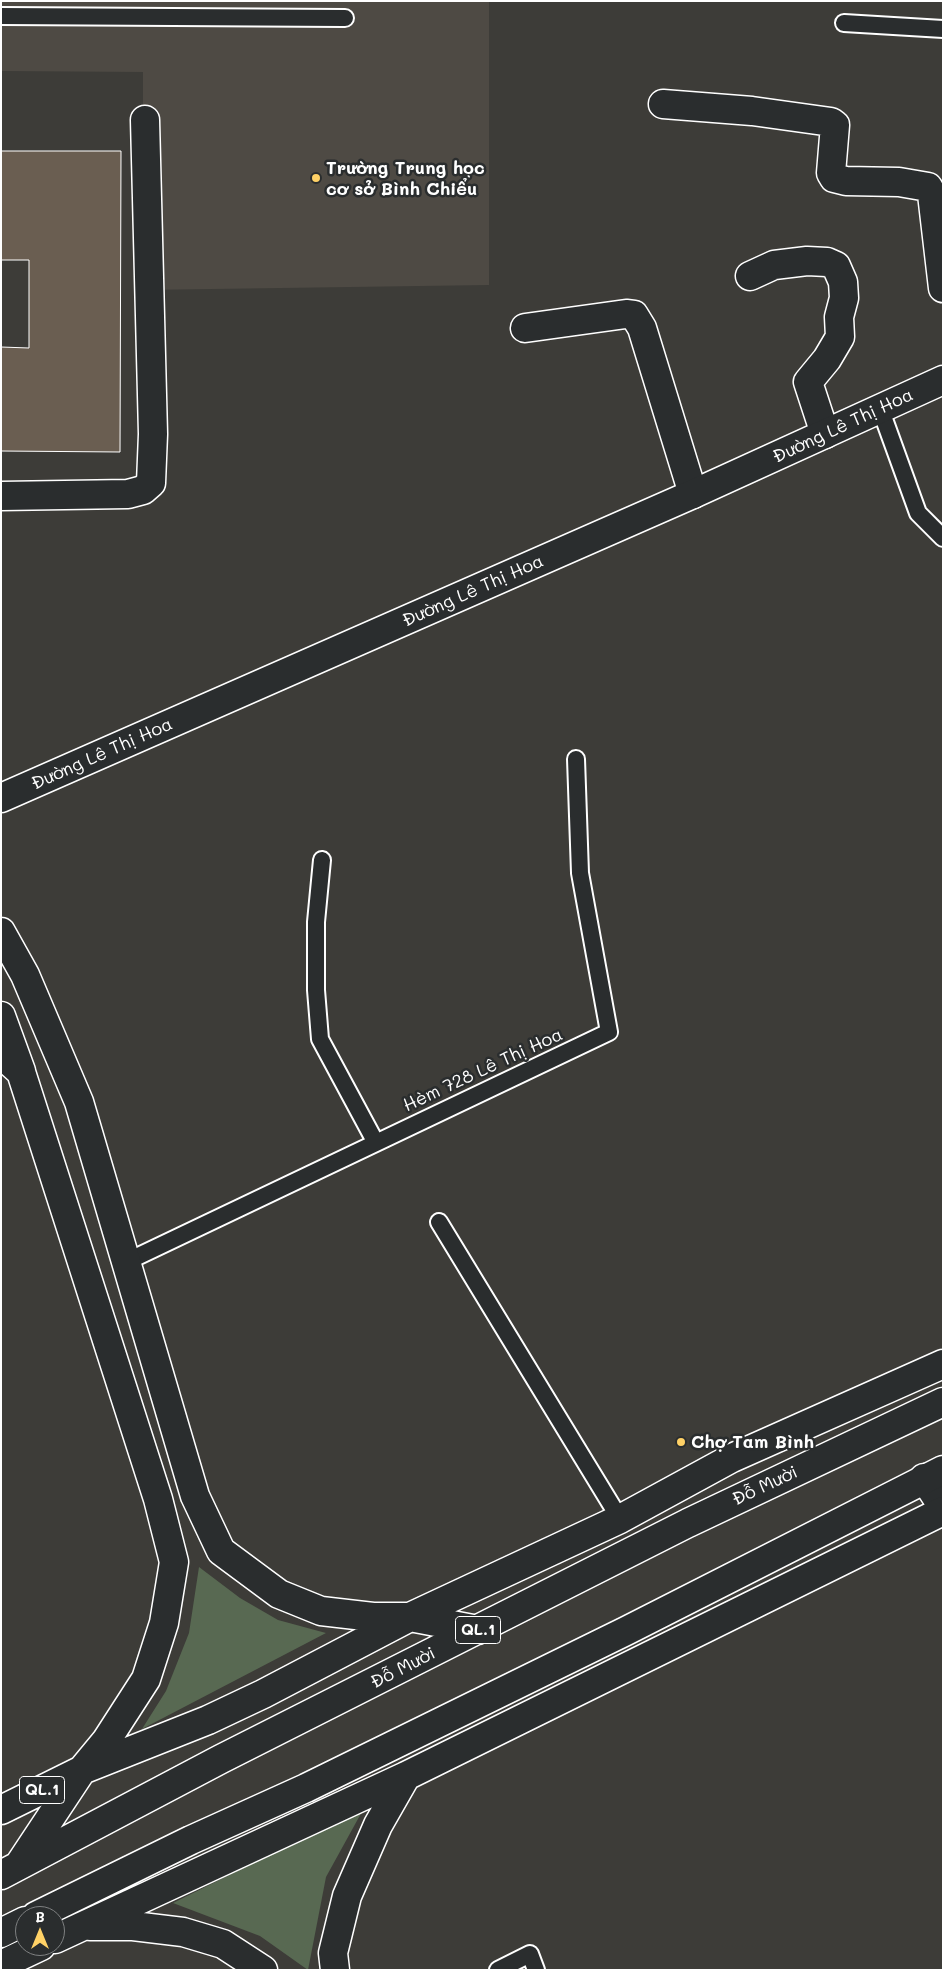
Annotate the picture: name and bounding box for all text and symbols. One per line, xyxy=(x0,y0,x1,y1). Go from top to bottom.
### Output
place label: Trường Trung học cơ sở Bình Chiểu xyxy=(326,157,485,200)
marker: Trường Trung học cơ sở Bình Chiểu xyxy=(310,172,322,184)
street label: Đường Lê Thị Hoa xyxy=(769,384,917,468)
street label: Đường Lê Thị Hoa xyxy=(399,550,547,632)
street label: Đường Lê Thị Hoa xyxy=(28,713,176,795)
street label: Hèm 728 Lê Thị Hoa xyxy=(400,1024,566,1116)
place label: Chợ Tam Bình xyxy=(691,1431,814,1453)
marker: Chợ Tam Bình xyxy=(675,1436,687,1448)
street label: Đỗ Mười xyxy=(729,1461,801,1511)
road number: QL.1 xyxy=(456,1616,500,1644)
street label: Đỗ Mười xyxy=(367,1643,439,1693)
road number: QL.1 xyxy=(20,1776,64,1804)
north arrow xyxy=(15,1906,65,1956)
text: B xyxy=(35,1907,45,1926)

